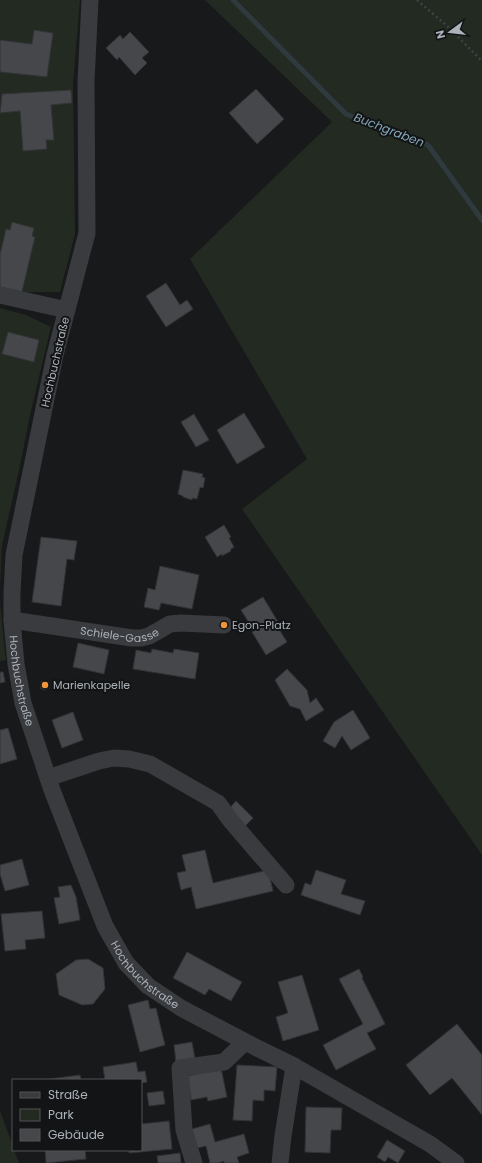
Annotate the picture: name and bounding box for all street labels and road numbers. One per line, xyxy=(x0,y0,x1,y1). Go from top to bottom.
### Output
street label: Hochbuchstraße xyxy=(37,315,73,409)
street label: Schiele-Gasse xyxy=(79,622,162,646)
street label: Hochbuchstraße xyxy=(5,635,38,728)
street label: Hochbuchstraße xyxy=(107,938,182,1013)

